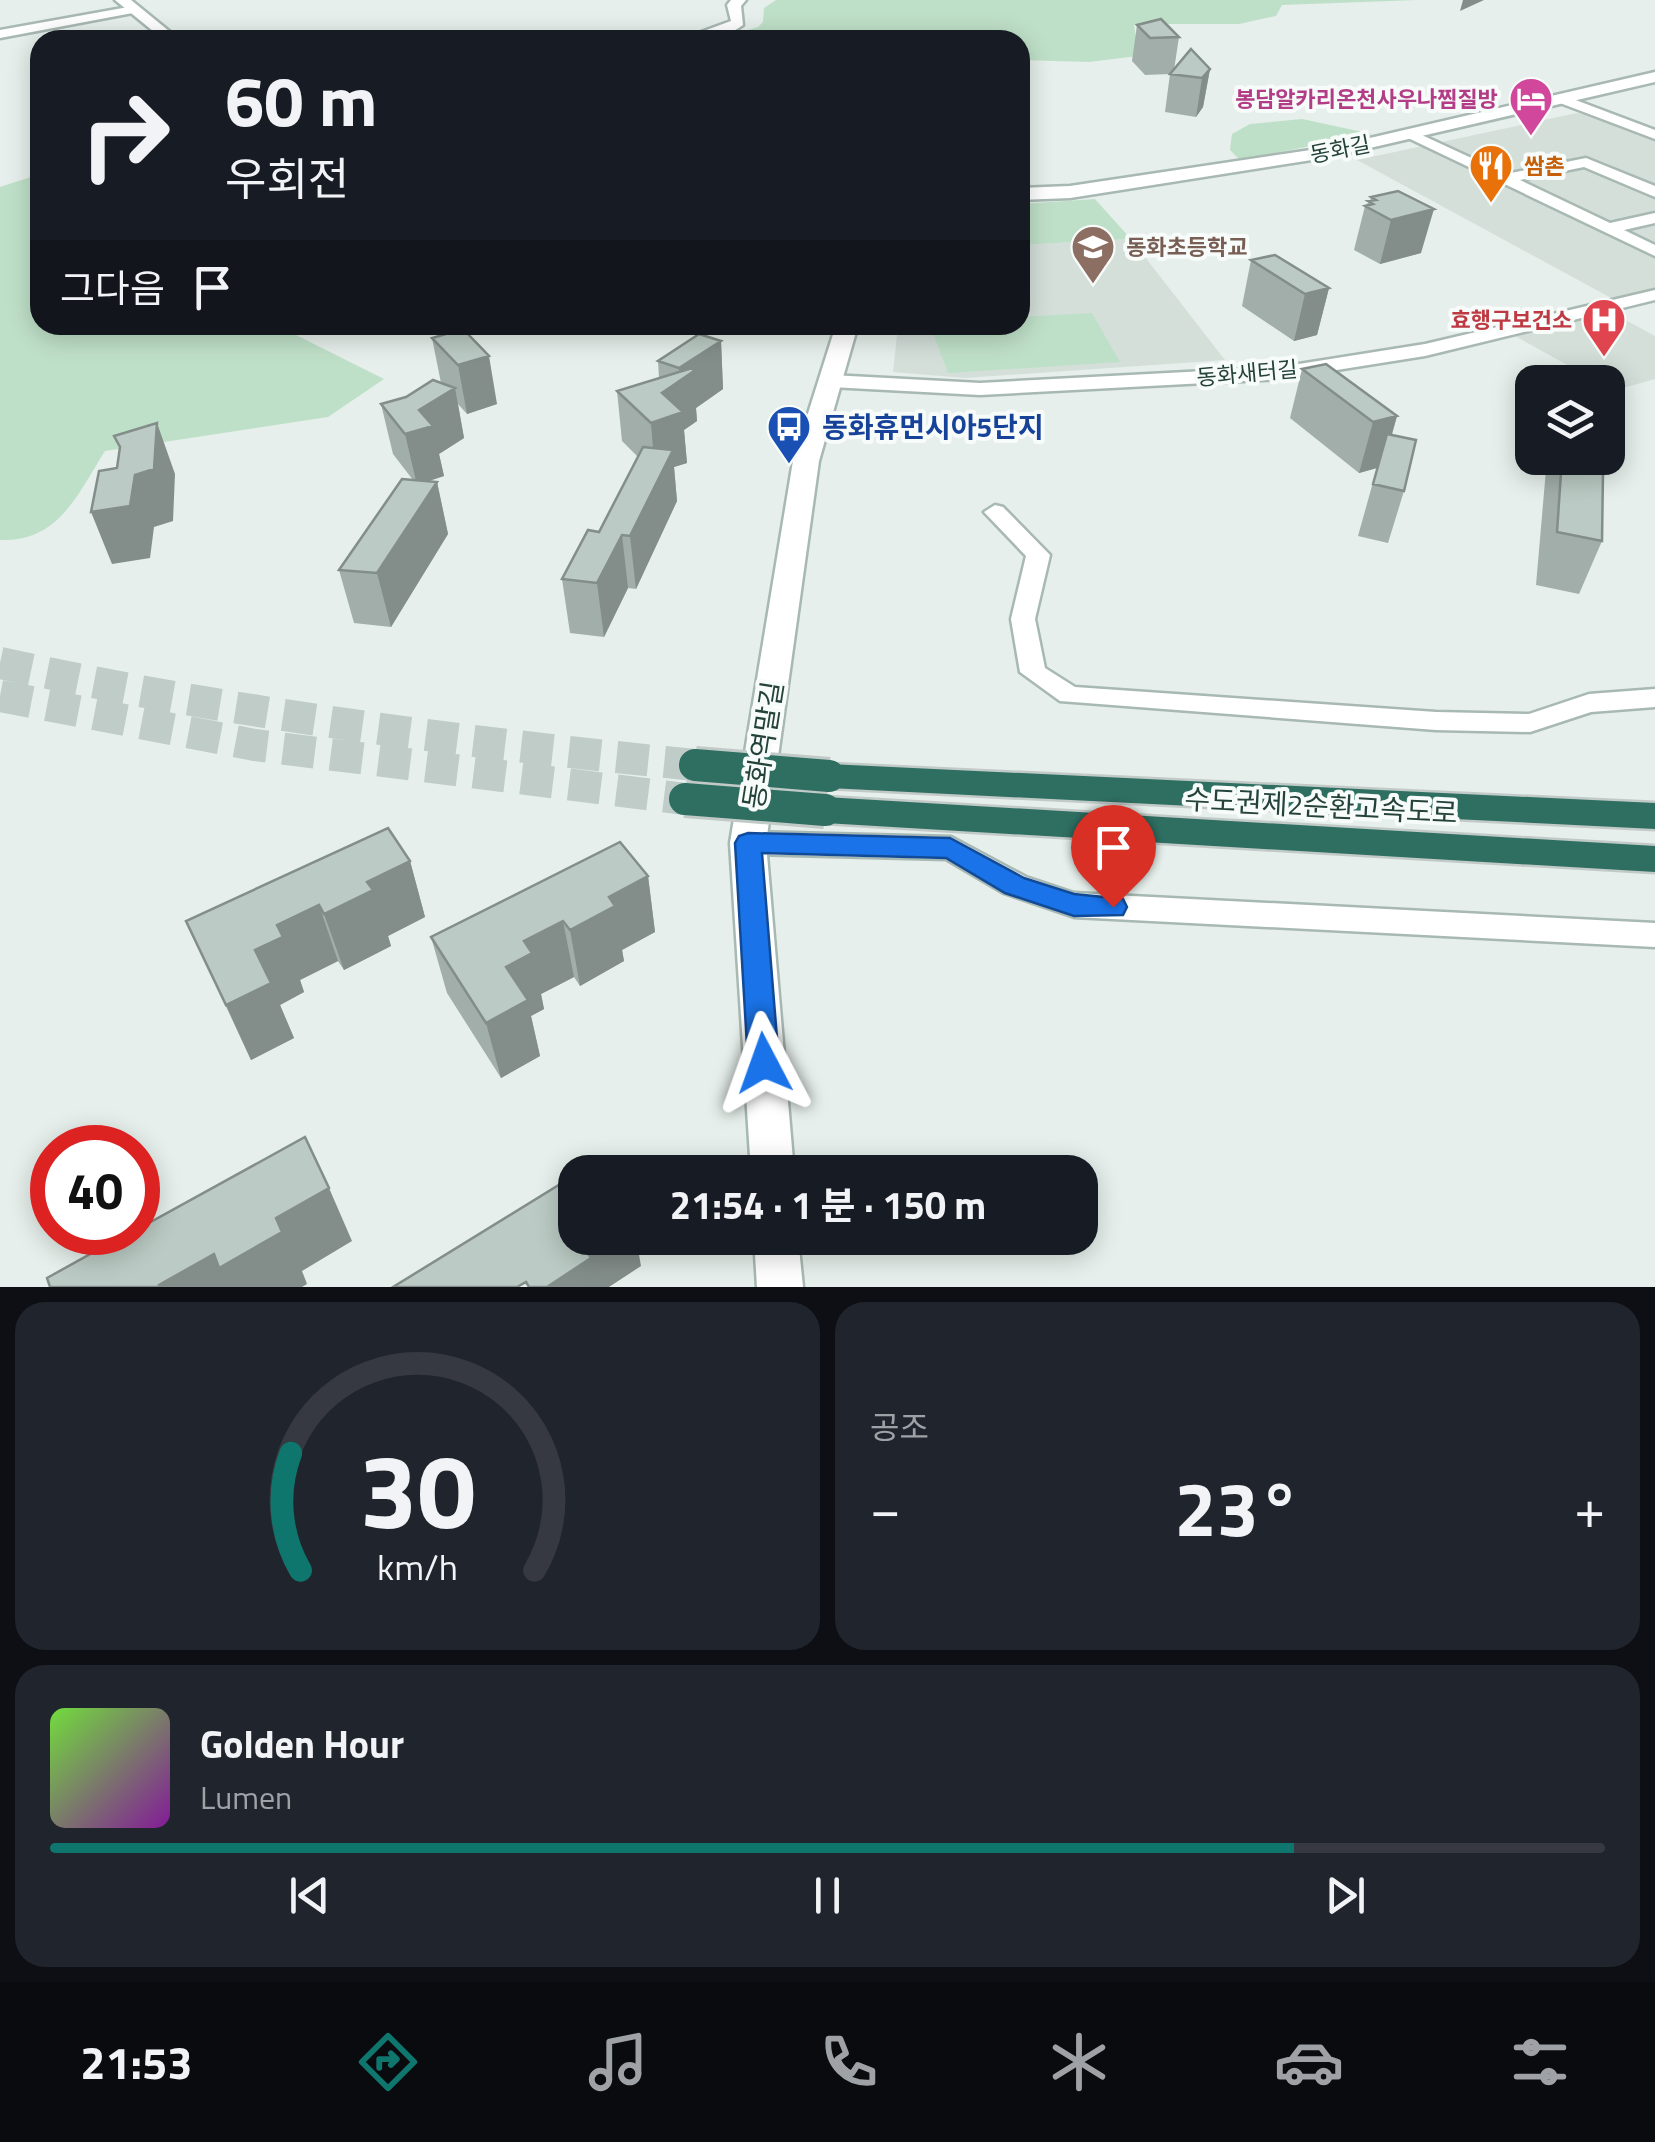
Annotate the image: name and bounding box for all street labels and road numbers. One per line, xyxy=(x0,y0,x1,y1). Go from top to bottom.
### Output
street label: 동화길 xyxy=(1307,127,1373,171)
street label: 동화새터길 xyxy=(1195,352,1299,394)
street label: 동화역말길 xyxy=(731,678,794,812)
street label: 수도권제2순환고속도로 xyxy=(1183,777,1459,834)

